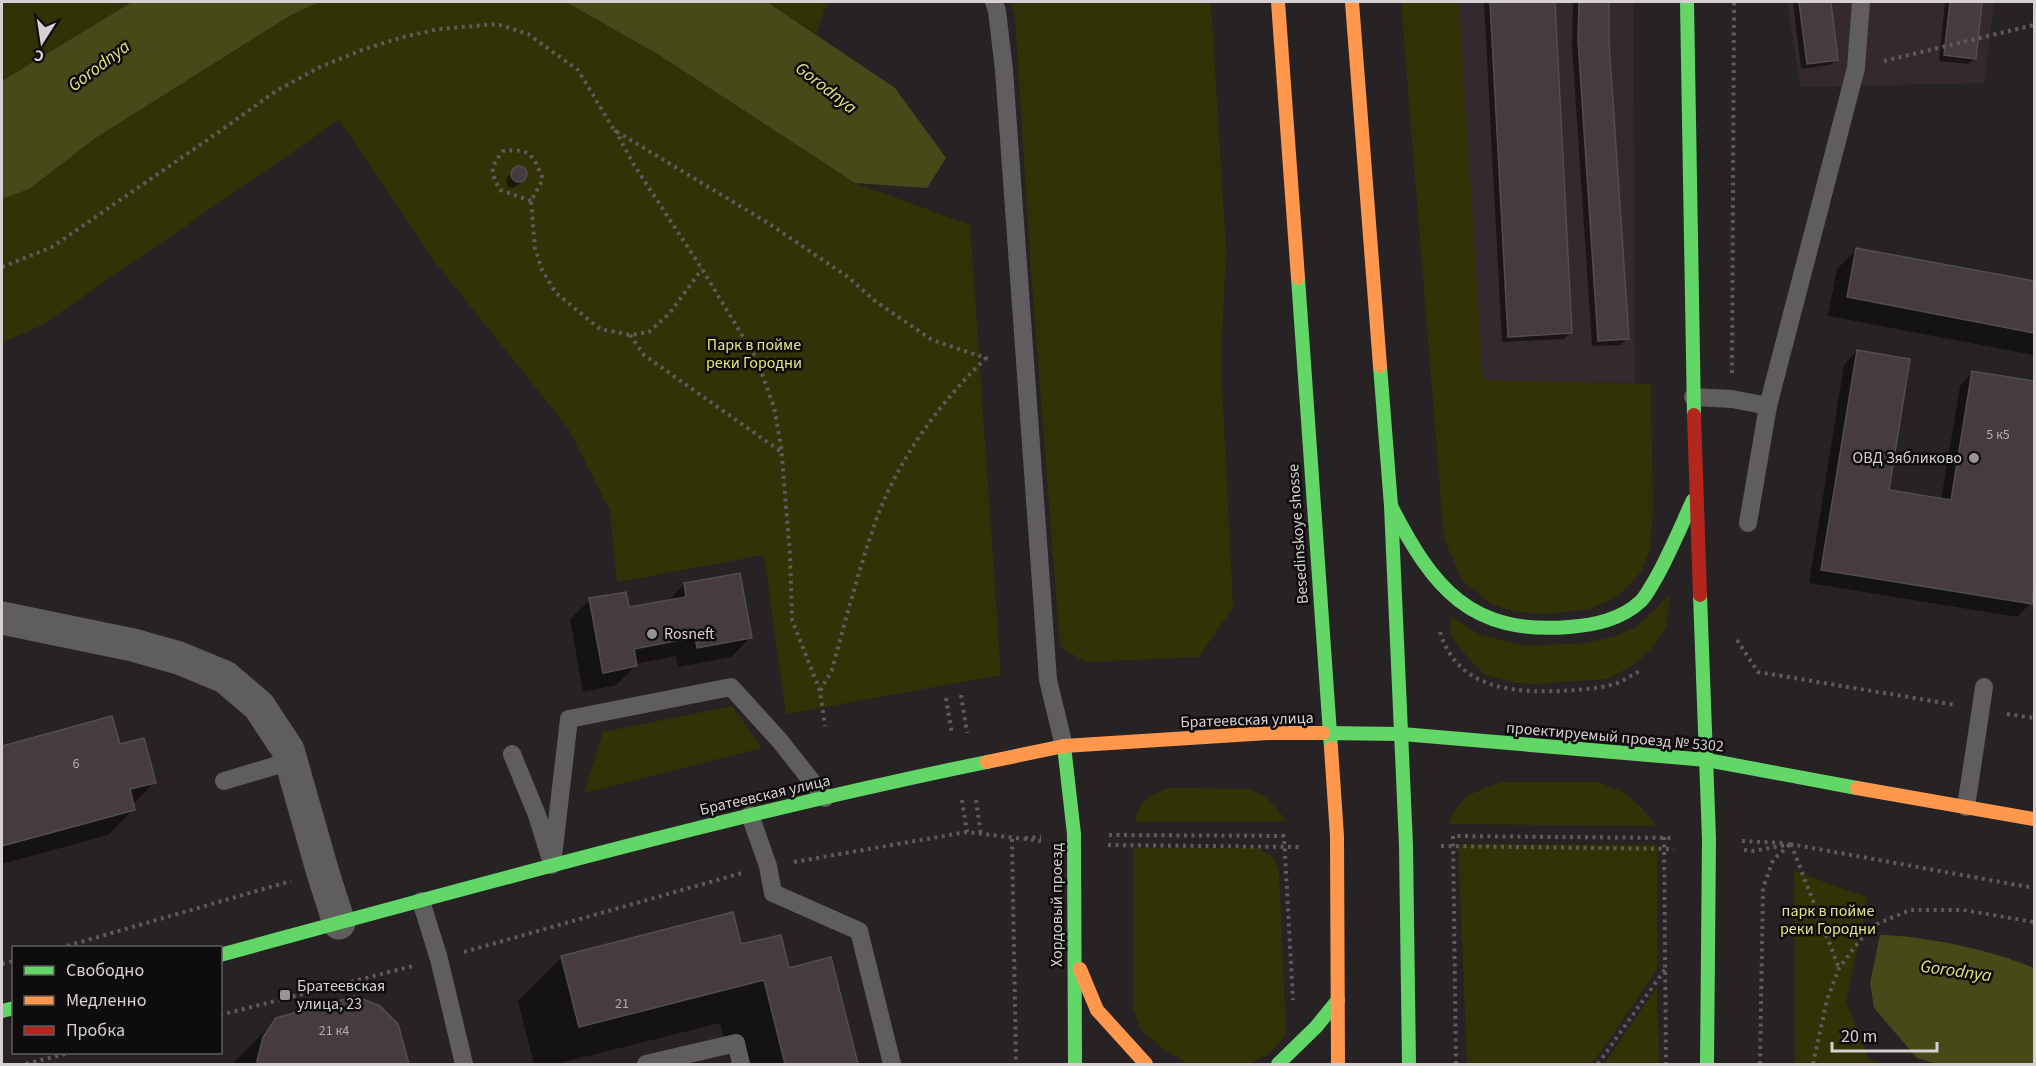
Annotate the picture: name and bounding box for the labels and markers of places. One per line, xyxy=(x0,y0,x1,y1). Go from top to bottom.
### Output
place label: ОВД Зябликово xyxy=(1853,447,1962,469)
marker: ОВД Зябликово xyxy=(1967,451,1981,465)
place label: Rosneft xyxy=(664,623,715,645)
marker: Rosneft xyxy=(645,627,659,641)
place label: Братеевская улица, 23 xyxy=(297,975,385,1015)
marker: Братеевская улица, 23 xyxy=(278,988,292,1002)

